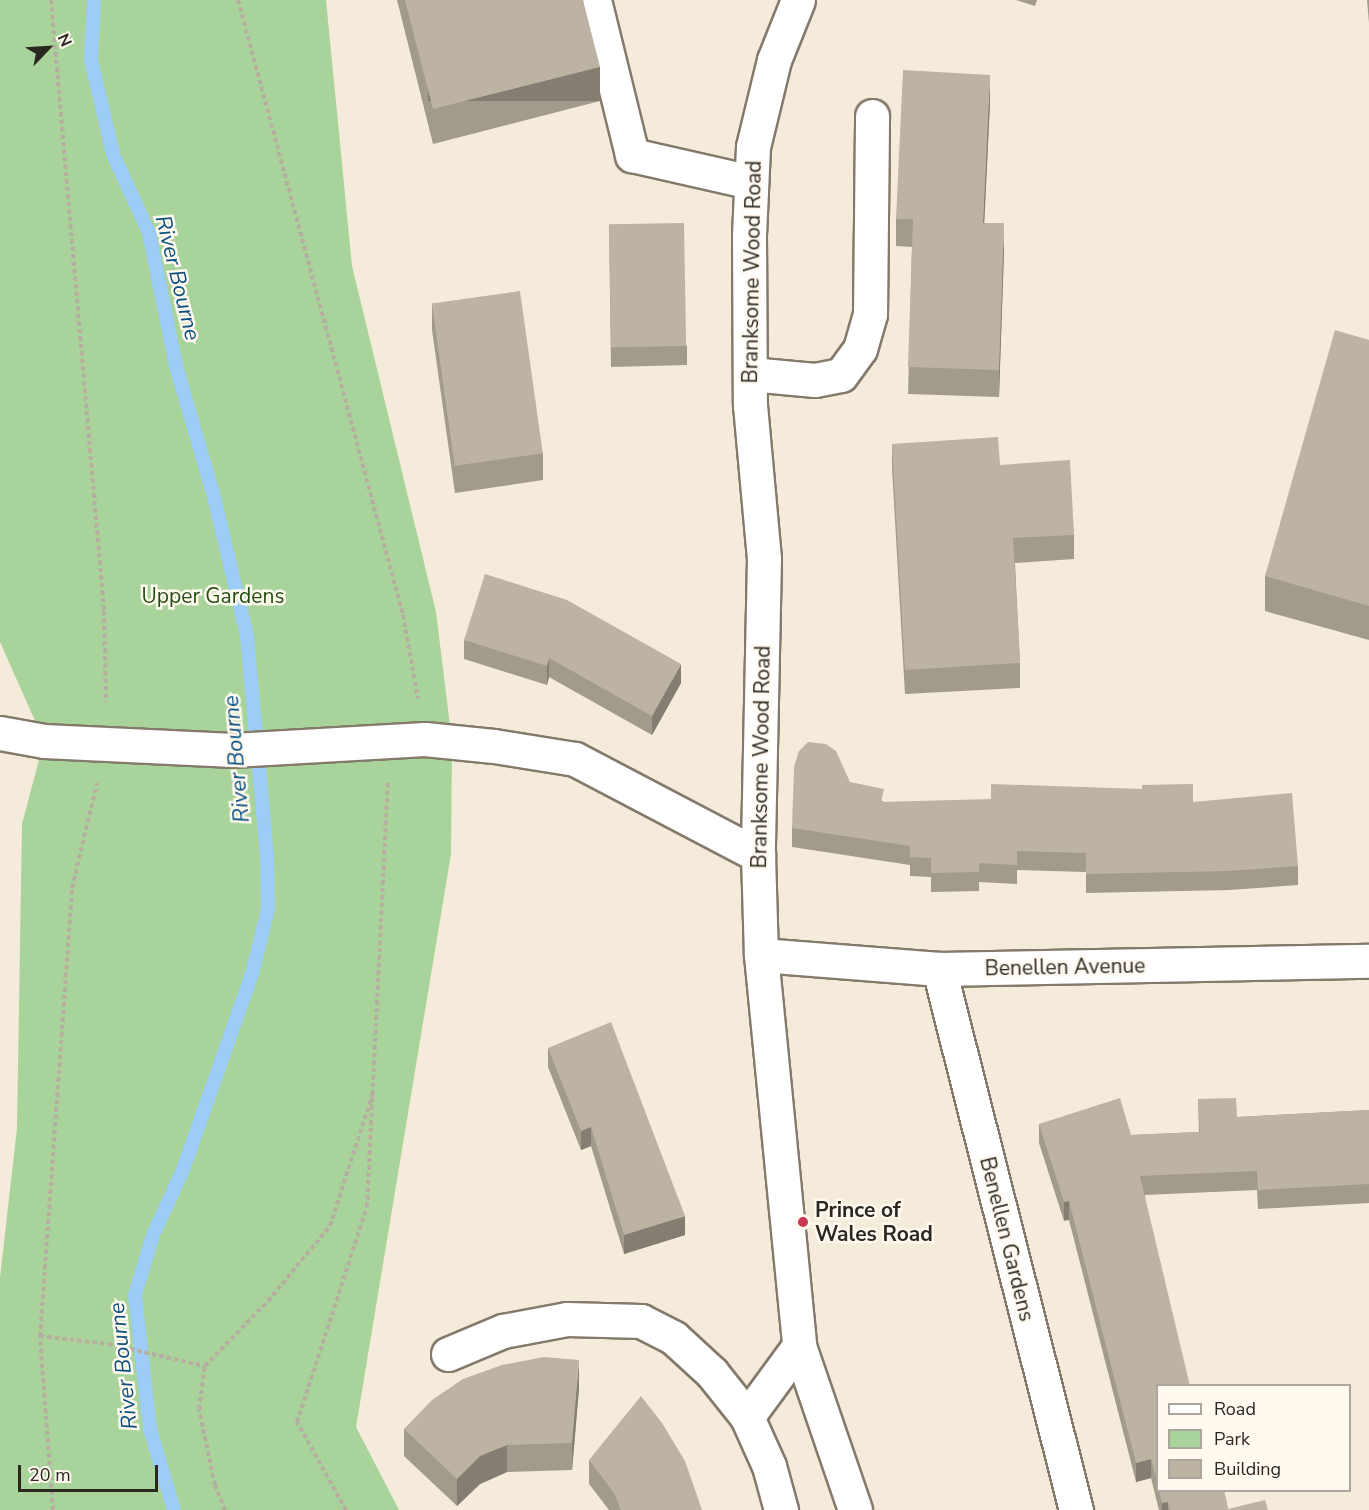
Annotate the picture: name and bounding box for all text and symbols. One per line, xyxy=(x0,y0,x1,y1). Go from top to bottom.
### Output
north arrow xyxy=(18,18,78,78)
text: N xyxy=(52,30,77,50)
street label: Branksome Wood Road xyxy=(737,160,767,384)
water label: River Bourne xyxy=(149,213,205,343)
park label: Upper Gardens xyxy=(141,583,285,609)
street label: Branksome Wood Road xyxy=(746,645,776,869)
water label: River Bourne xyxy=(218,694,256,824)
street label: Benellen Avenue xyxy=(984,953,1146,981)
street label: Benellen Gardens xyxy=(974,1154,1040,1324)
place label: Prince of Wales Road xyxy=(815,1197,933,1247)
marker: Prince of Wales Road xyxy=(796,1215,810,1229)
water label: River Bourne xyxy=(104,1301,144,1431)
legend xyxy=(1156,1384,1351,1492)
text: Road xyxy=(1214,1397,1256,1421)
text: Park xyxy=(1214,1427,1250,1451)
scale bar xyxy=(21,1453,160,1491)
text: Building xyxy=(1214,1457,1281,1481)
text: 20 m xyxy=(29,1463,71,1487)

